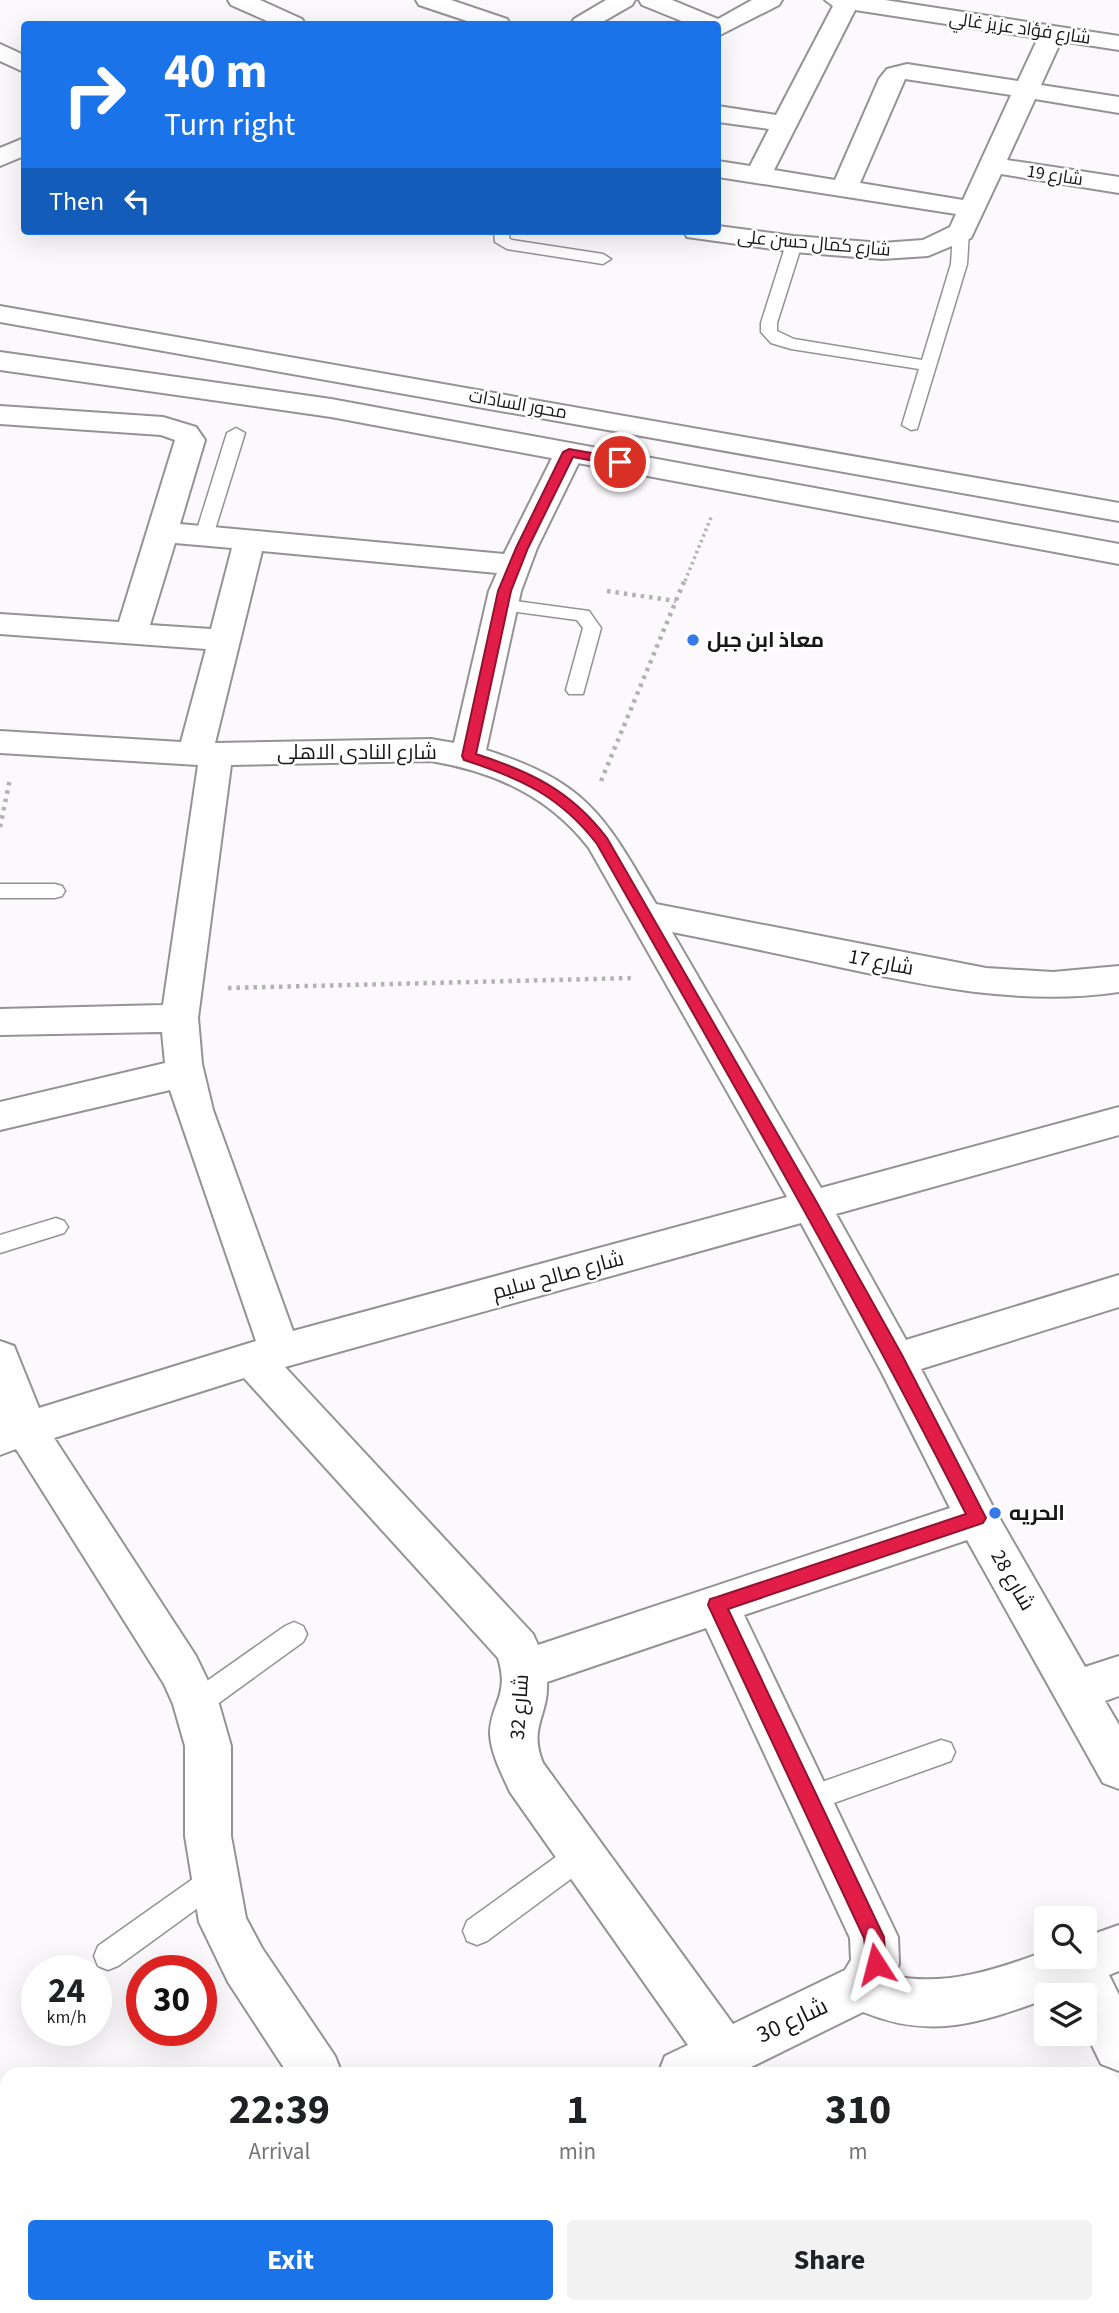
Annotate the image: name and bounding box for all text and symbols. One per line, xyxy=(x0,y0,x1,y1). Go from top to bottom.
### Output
street label: شارع فؤاد عزيز غالي xyxy=(947,6,1092,52)
text: 40 m xyxy=(164,37,268,107)
icon: right xyxy=(49,49,140,140)
text: Turn right xyxy=(164,102,295,148)
street label: شارع 19 xyxy=(1025,159,1085,192)
icon: left xyxy=(118,182,156,220)
text: Then xyxy=(49,183,104,220)
street label: شارع كمال حسن على xyxy=(736,224,892,263)
street label: محور السادات xyxy=(467,384,569,425)
pin xyxy=(590,432,650,492)
icon: arrive xyxy=(601,443,639,481)
place label: معاذ ابن جبل xyxy=(707,625,824,655)
marker: معاذ ابن جبل xyxy=(685,632,701,648)
street label: شارع النادى الاهلى xyxy=(277,737,437,767)
street label: شارع 17 xyxy=(846,941,916,983)
street label: شارع صالح سليم xyxy=(489,1243,627,1307)
place label: الحريه xyxy=(1009,1498,1065,1528)
marker: الحريه xyxy=(987,1505,1003,1521)
street label: شارع 28 xyxy=(984,1544,1042,1616)
street label: شارع 32 xyxy=(502,1673,536,1741)
map controls xyxy=(1034,1906,1097,2046)
button: search xyxy=(1034,1906,1097,1969)
position arrow xyxy=(839,1927,913,2001)
speed limit sign: 30 xyxy=(126,1955,217,2046)
text: 24 xyxy=(48,1966,85,2016)
button: layers xyxy=(1034,1983,1097,2046)
street label: شارع 30 xyxy=(751,1989,834,2052)
text: km/h xyxy=(47,2005,86,2030)
text: 22:39 xyxy=(229,2080,330,2140)
text: 1 xyxy=(566,2080,588,2140)
text: 310 xyxy=(825,2080,891,2140)
text: Arrival xyxy=(248,2135,310,2168)
text: min xyxy=(559,2135,596,2168)
text: m xyxy=(848,2135,868,2168)
button: Exit xyxy=(28,2220,553,2300)
button: Share xyxy=(567,2220,1092,2300)

